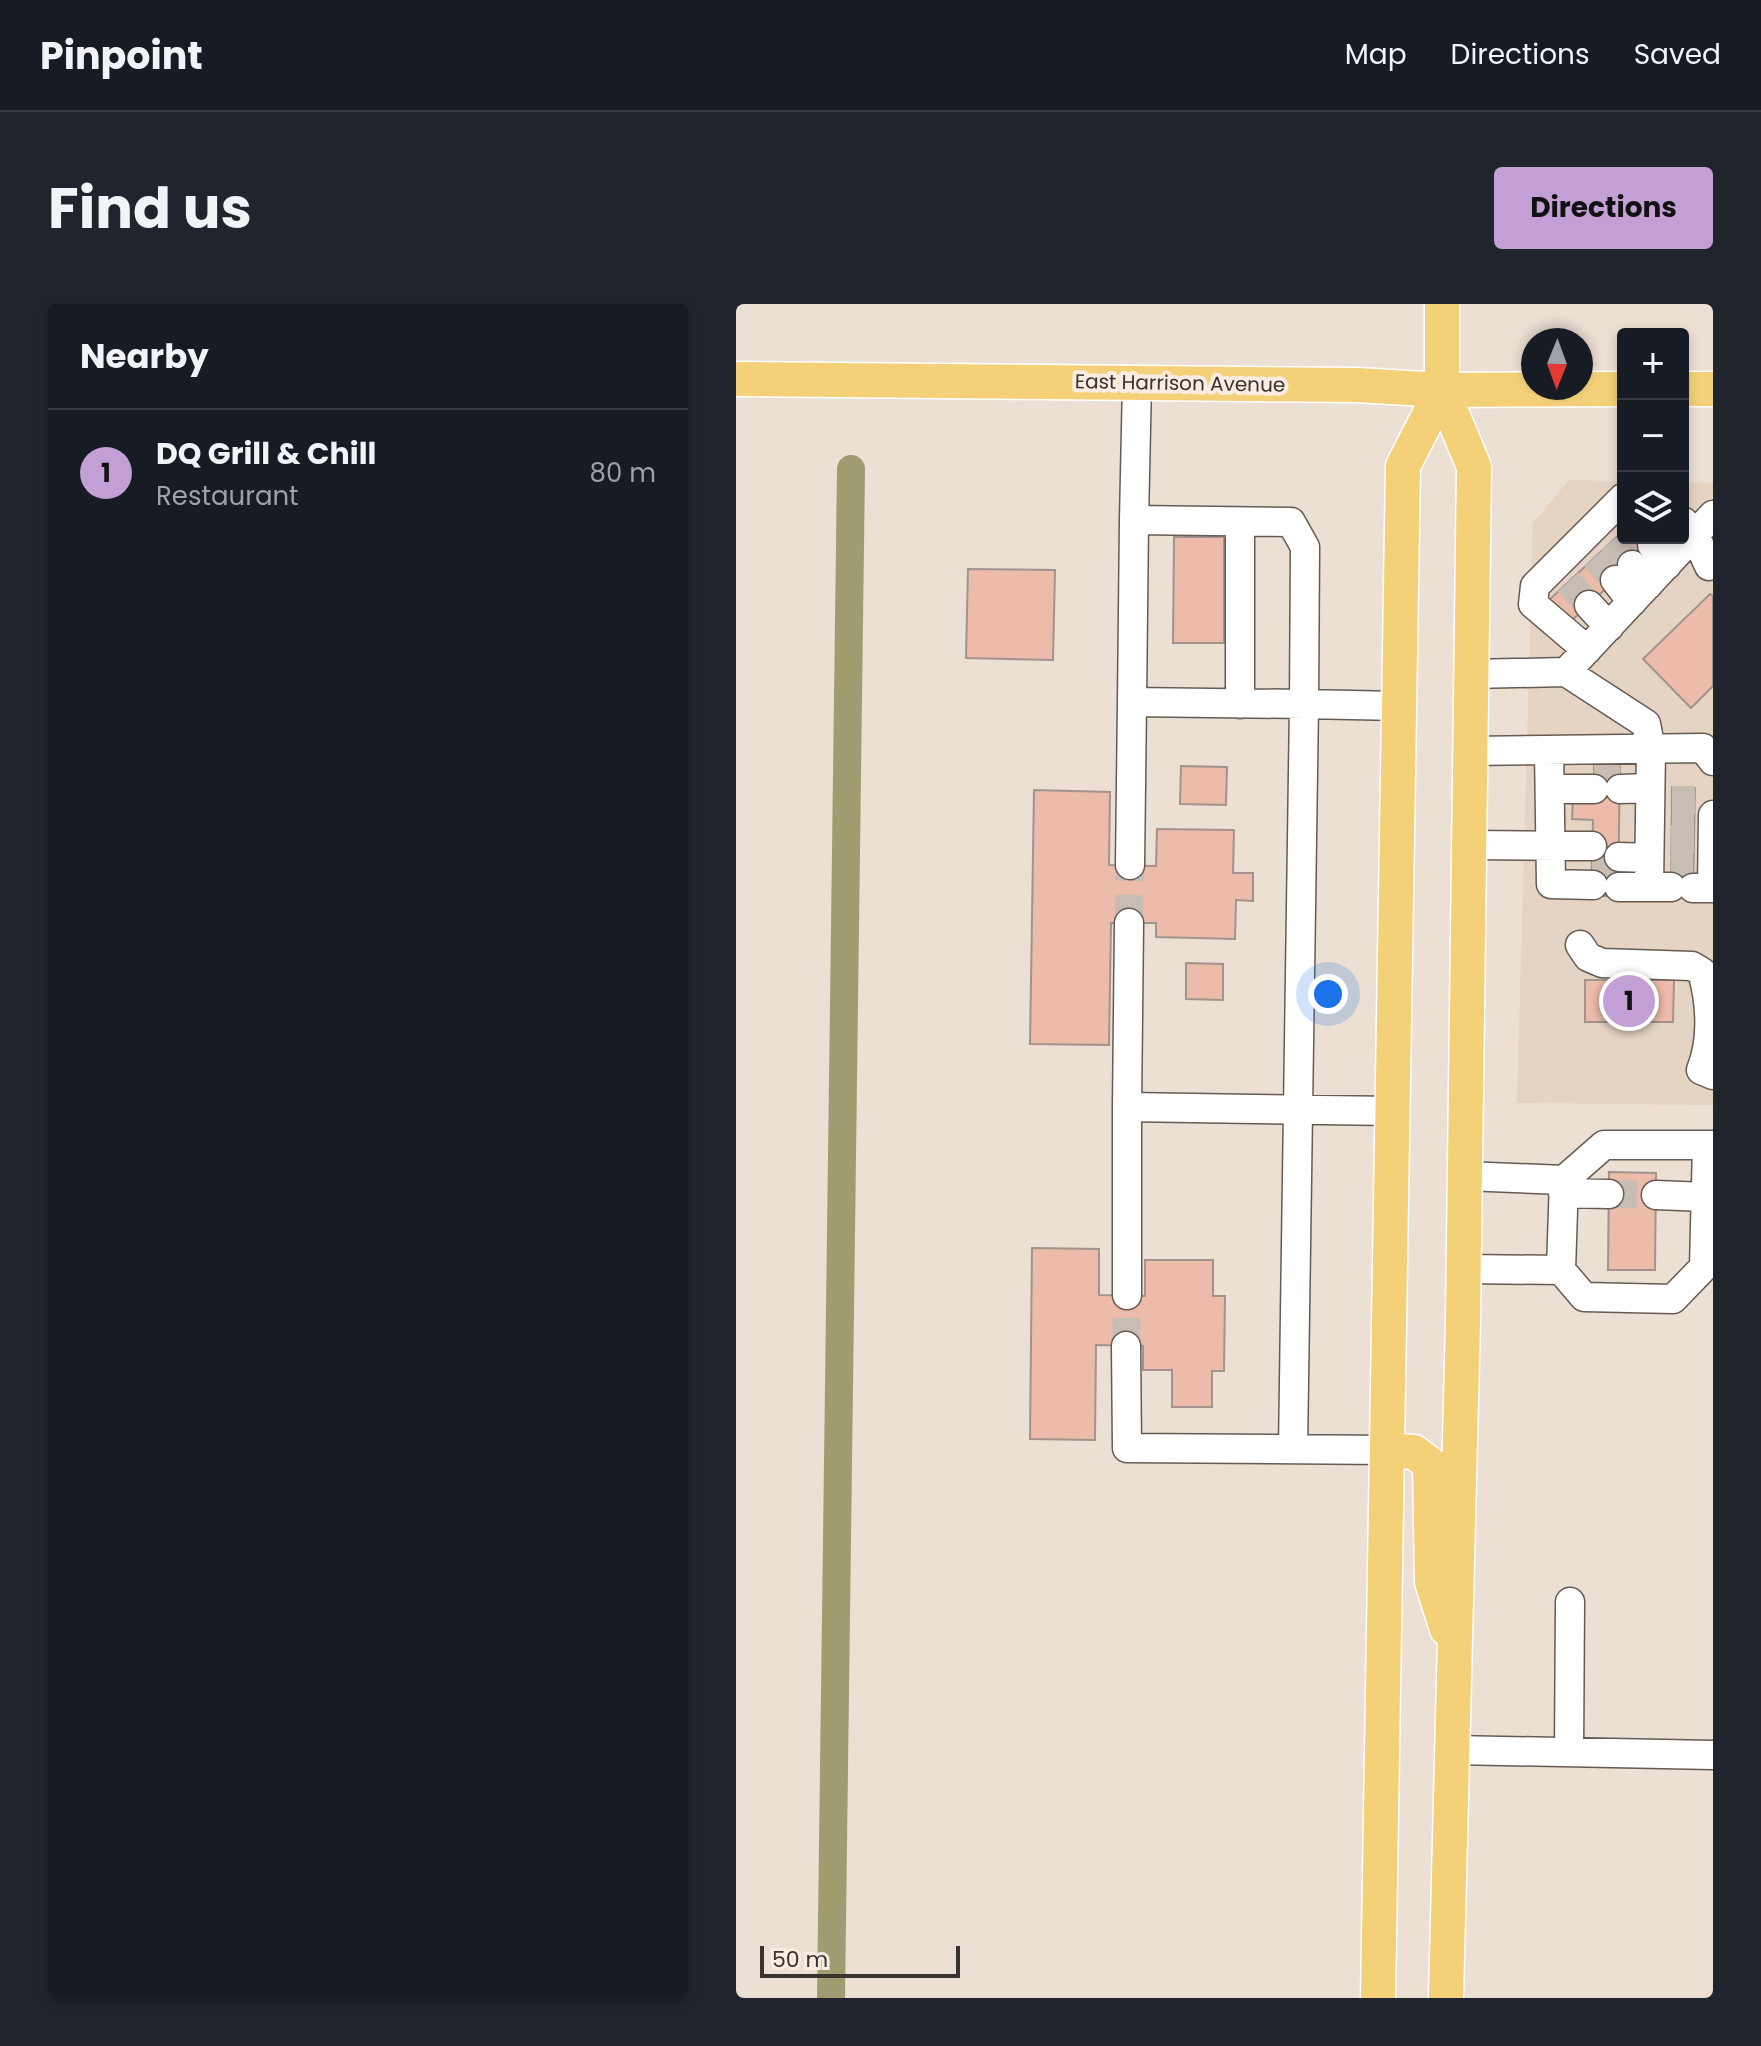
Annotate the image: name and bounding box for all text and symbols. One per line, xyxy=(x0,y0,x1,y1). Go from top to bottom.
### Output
text: Pinpoint xyxy=(40,29,203,82)
text: Map xyxy=(1345,35,1407,74)
text: Directions xyxy=(1451,35,1590,74)
text: Saved xyxy=(1634,35,1721,74)
button: Directions xyxy=(1494,167,1713,249)
text: Find us xyxy=(48,169,252,248)
north arrow xyxy=(1521,328,1593,400)
map controls xyxy=(1617,328,1689,544)
button: + xyxy=(1617,328,1689,400)
text: Nearby xyxy=(80,332,209,380)
street label: East Harrison Avenue xyxy=(1075,367,1285,399)
button: − xyxy=(1617,400,1689,472)
text: DQ Grill & Chill xyxy=(156,432,376,475)
text: 1 xyxy=(101,455,111,491)
text: 80 m xyxy=(590,455,656,491)
button: layers xyxy=(1617,472,1689,544)
text: Restaurant xyxy=(156,478,299,514)
pin: 1 xyxy=(1603,971,1655,1031)
your location xyxy=(1308,974,1348,1014)
scale bar xyxy=(760,1942,960,1978)
text: 50 m xyxy=(772,1944,828,1975)

